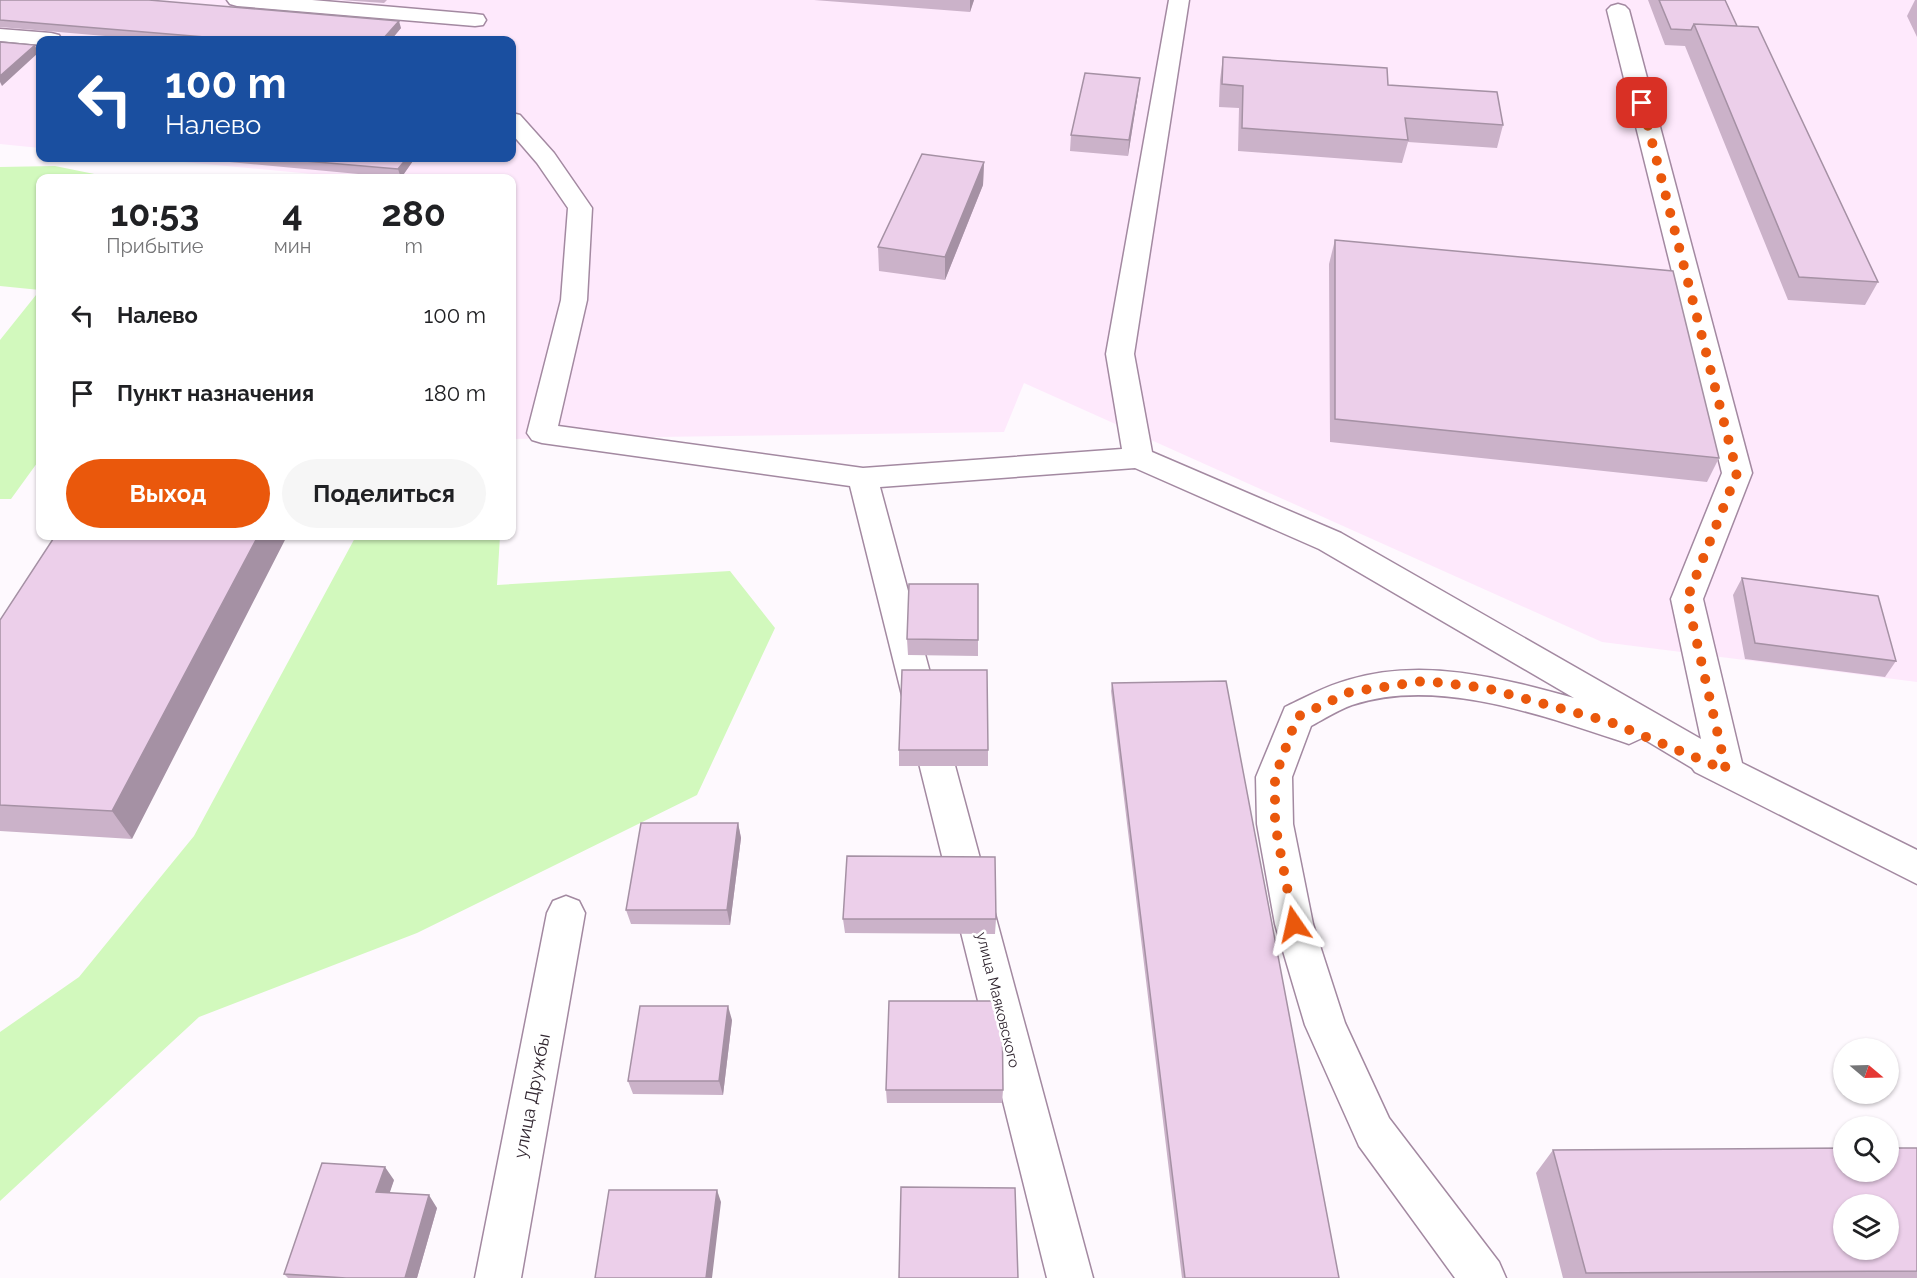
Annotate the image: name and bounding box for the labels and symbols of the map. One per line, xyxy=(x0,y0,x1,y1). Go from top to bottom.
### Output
pin xyxy=(1616,77,1667,128)
position arrow xyxy=(1262,892,1326,956)
street label: улица Маяковского xyxy=(972,930,1024,1070)
street label: улица Дружбы xyxy=(509,1032,554,1160)
north arrow xyxy=(1833,1038,1899,1104)

